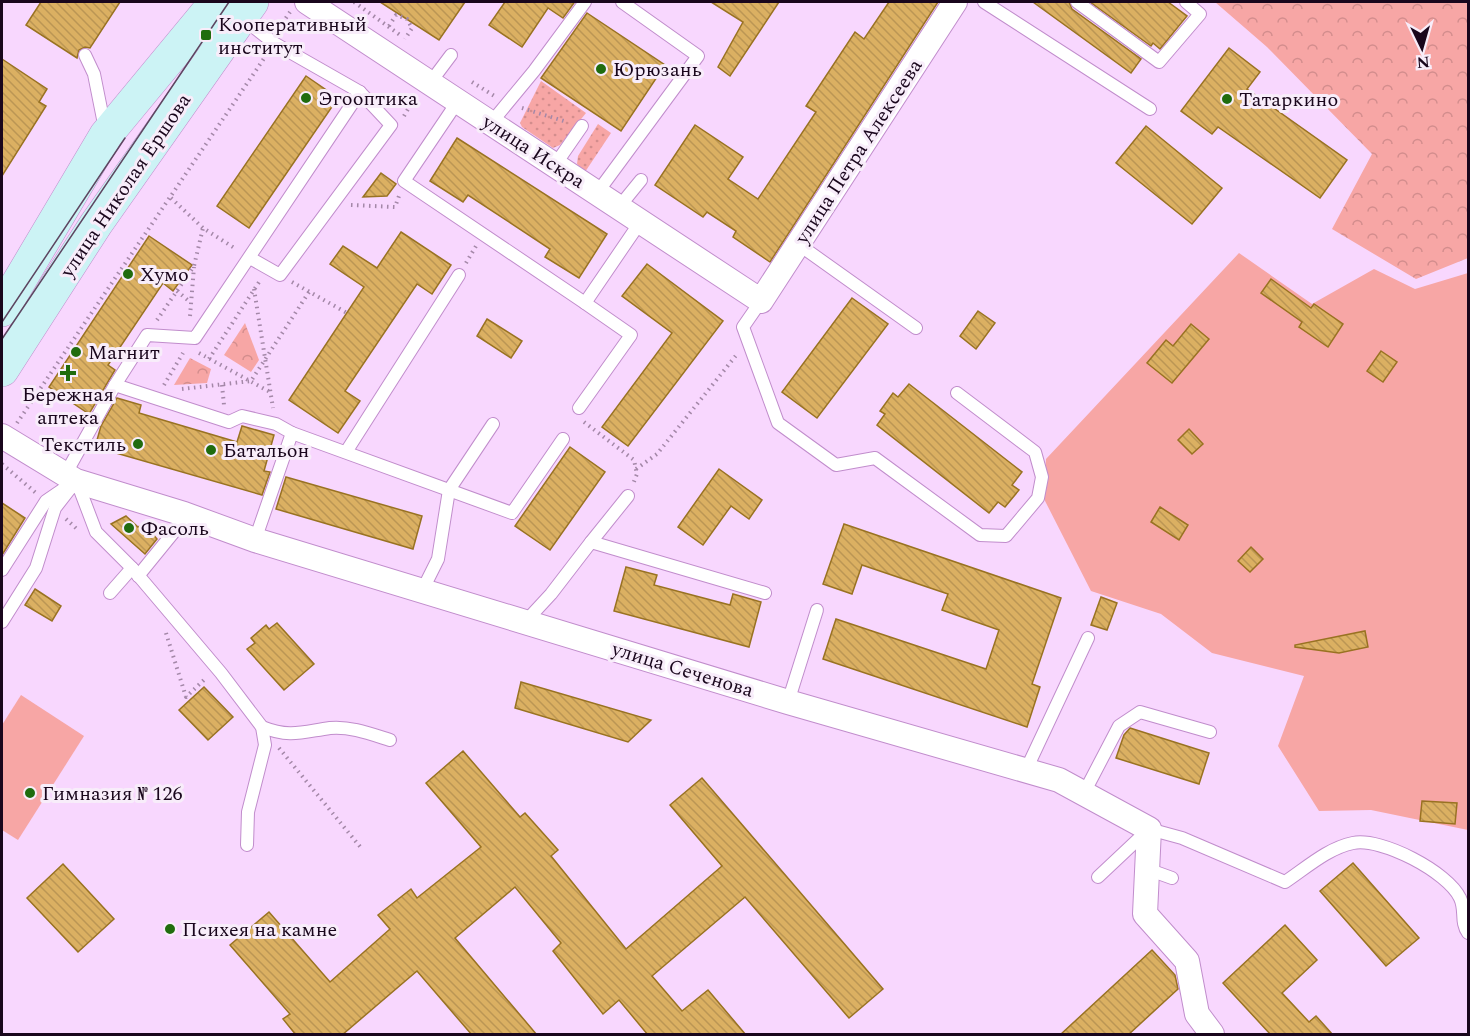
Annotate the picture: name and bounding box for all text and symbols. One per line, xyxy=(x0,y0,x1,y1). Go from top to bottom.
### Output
place label: Кооперативный институт xyxy=(218,10,367,63)
north arrow xyxy=(1392,18,1452,78)
marker: Кооперативный институт xyxy=(199,28,213,42)
text: N xyxy=(1416,49,1431,74)
street label: улица Петра Алексеева xyxy=(787,53,930,251)
place label: Юрюзань xyxy=(613,55,702,85)
marker: Юрюзань xyxy=(594,62,608,76)
place label: Эгооптика xyxy=(318,84,418,114)
place label: Татаркино xyxy=(1239,85,1338,115)
street label: улица Николая Ершова xyxy=(52,87,199,285)
marker: Эгооптика xyxy=(299,91,313,105)
marker: Татаркино xyxy=(1220,92,1234,106)
street label: улица Искра xyxy=(475,107,591,196)
place label: Хумо xyxy=(140,260,189,290)
marker: Хумо xyxy=(121,267,135,281)
place label: Магнит xyxy=(88,338,160,368)
marker: Магнит xyxy=(69,345,83,359)
marker: Бережная аптека xyxy=(61,366,75,380)
place label: Бережная аптека xyxy=(22,380,114,433)
place label: Текстиль xyxy=(41,430,126,460)
place label: Батальон xyxy=(223,436,309,466)
marker: Текстиль xyxy=(131,437,145,451)
marker: Батальон xyxy=(204,443,218,457)
place label: Фасоль xyxy=(141,514,209,544)
marker: Фасоль xyxy=(122,521,136,535)
street label: улица Сеченова xyxy=(607,634,757,706)
place label: Гимназия № 126 xyxy=(42,779,182,809)
marker: Гимназия № 126 xyxy=(23,786,37,800)
place label: Психея на камне xyxy=(182,915,337,945)
marker: Психея на камне xyxy=(163,922,177,936)

